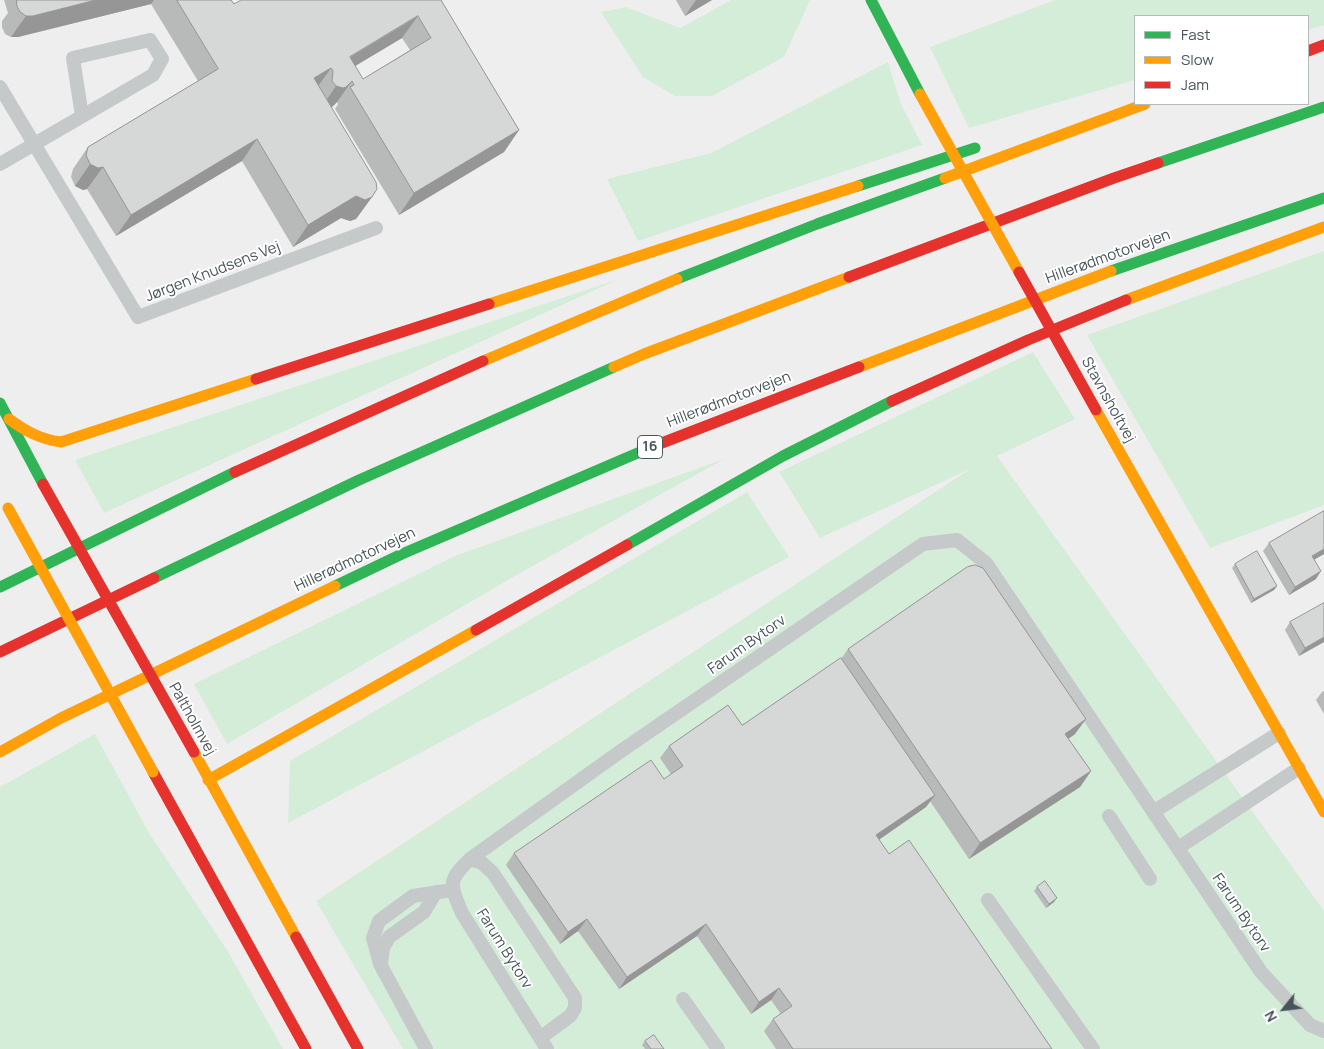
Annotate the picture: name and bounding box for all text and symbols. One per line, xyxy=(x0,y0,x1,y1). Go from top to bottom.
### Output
legend xyxy=(1134,15,1309,105)
text: Fast xyxy=(1181,24,1210,45)
text: Slow xyxy=(1181,49,1214,70)
text: Jam xyxy=(1181,74,1209,95)
street label: Hillerødmotorvejen xyxy=(1043,226,1173,288)
street label: Jørgen Knudsens Vej xyxy=(143,238,283,306)
street label: Stavnsholtvej xyxy=(1077,354,1139,446)
street label: Hillerødmotorvejen xyxy=(664,368,794,432)
road number: 16 xyxy=(638,436,662,458)
street label: Hillerødmotorvejen xyxy=(292,524,418,596)
street label: Farum Bytorv xyxy=(705,612,789,678)
street label: Paltholmvej xyxy=(165,679,219,759)
street label: Farum Bytorv xyxy=(1208,870,1274,956)
street label: Farum Bytorv xyxy=(472,906,536,992)
north arrow xyxy=(1259,984,1309,1034)
text: N xyxy=(1260,1008,1281,1026)

